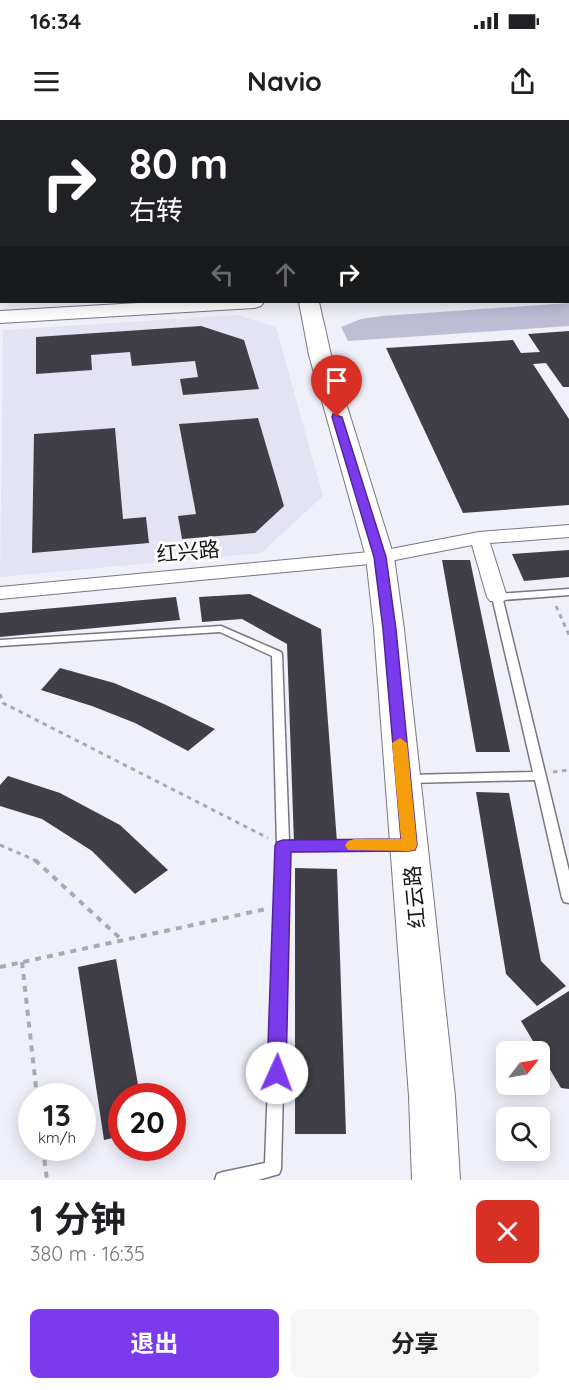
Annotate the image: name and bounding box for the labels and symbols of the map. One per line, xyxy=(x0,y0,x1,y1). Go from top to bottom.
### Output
pin xyxy=(311,355,362,417)
street label: 红兴路 xyxy=(155,535,221,567)
street label: 红云路 xyxy=(398,864,430,930)
position arrow xyxy=(245,1041,309,1105)
north arrow xyxy=(496,1041,550,1095)
speed limit sign: 20 xyxy=(108,1083,186,1161)

